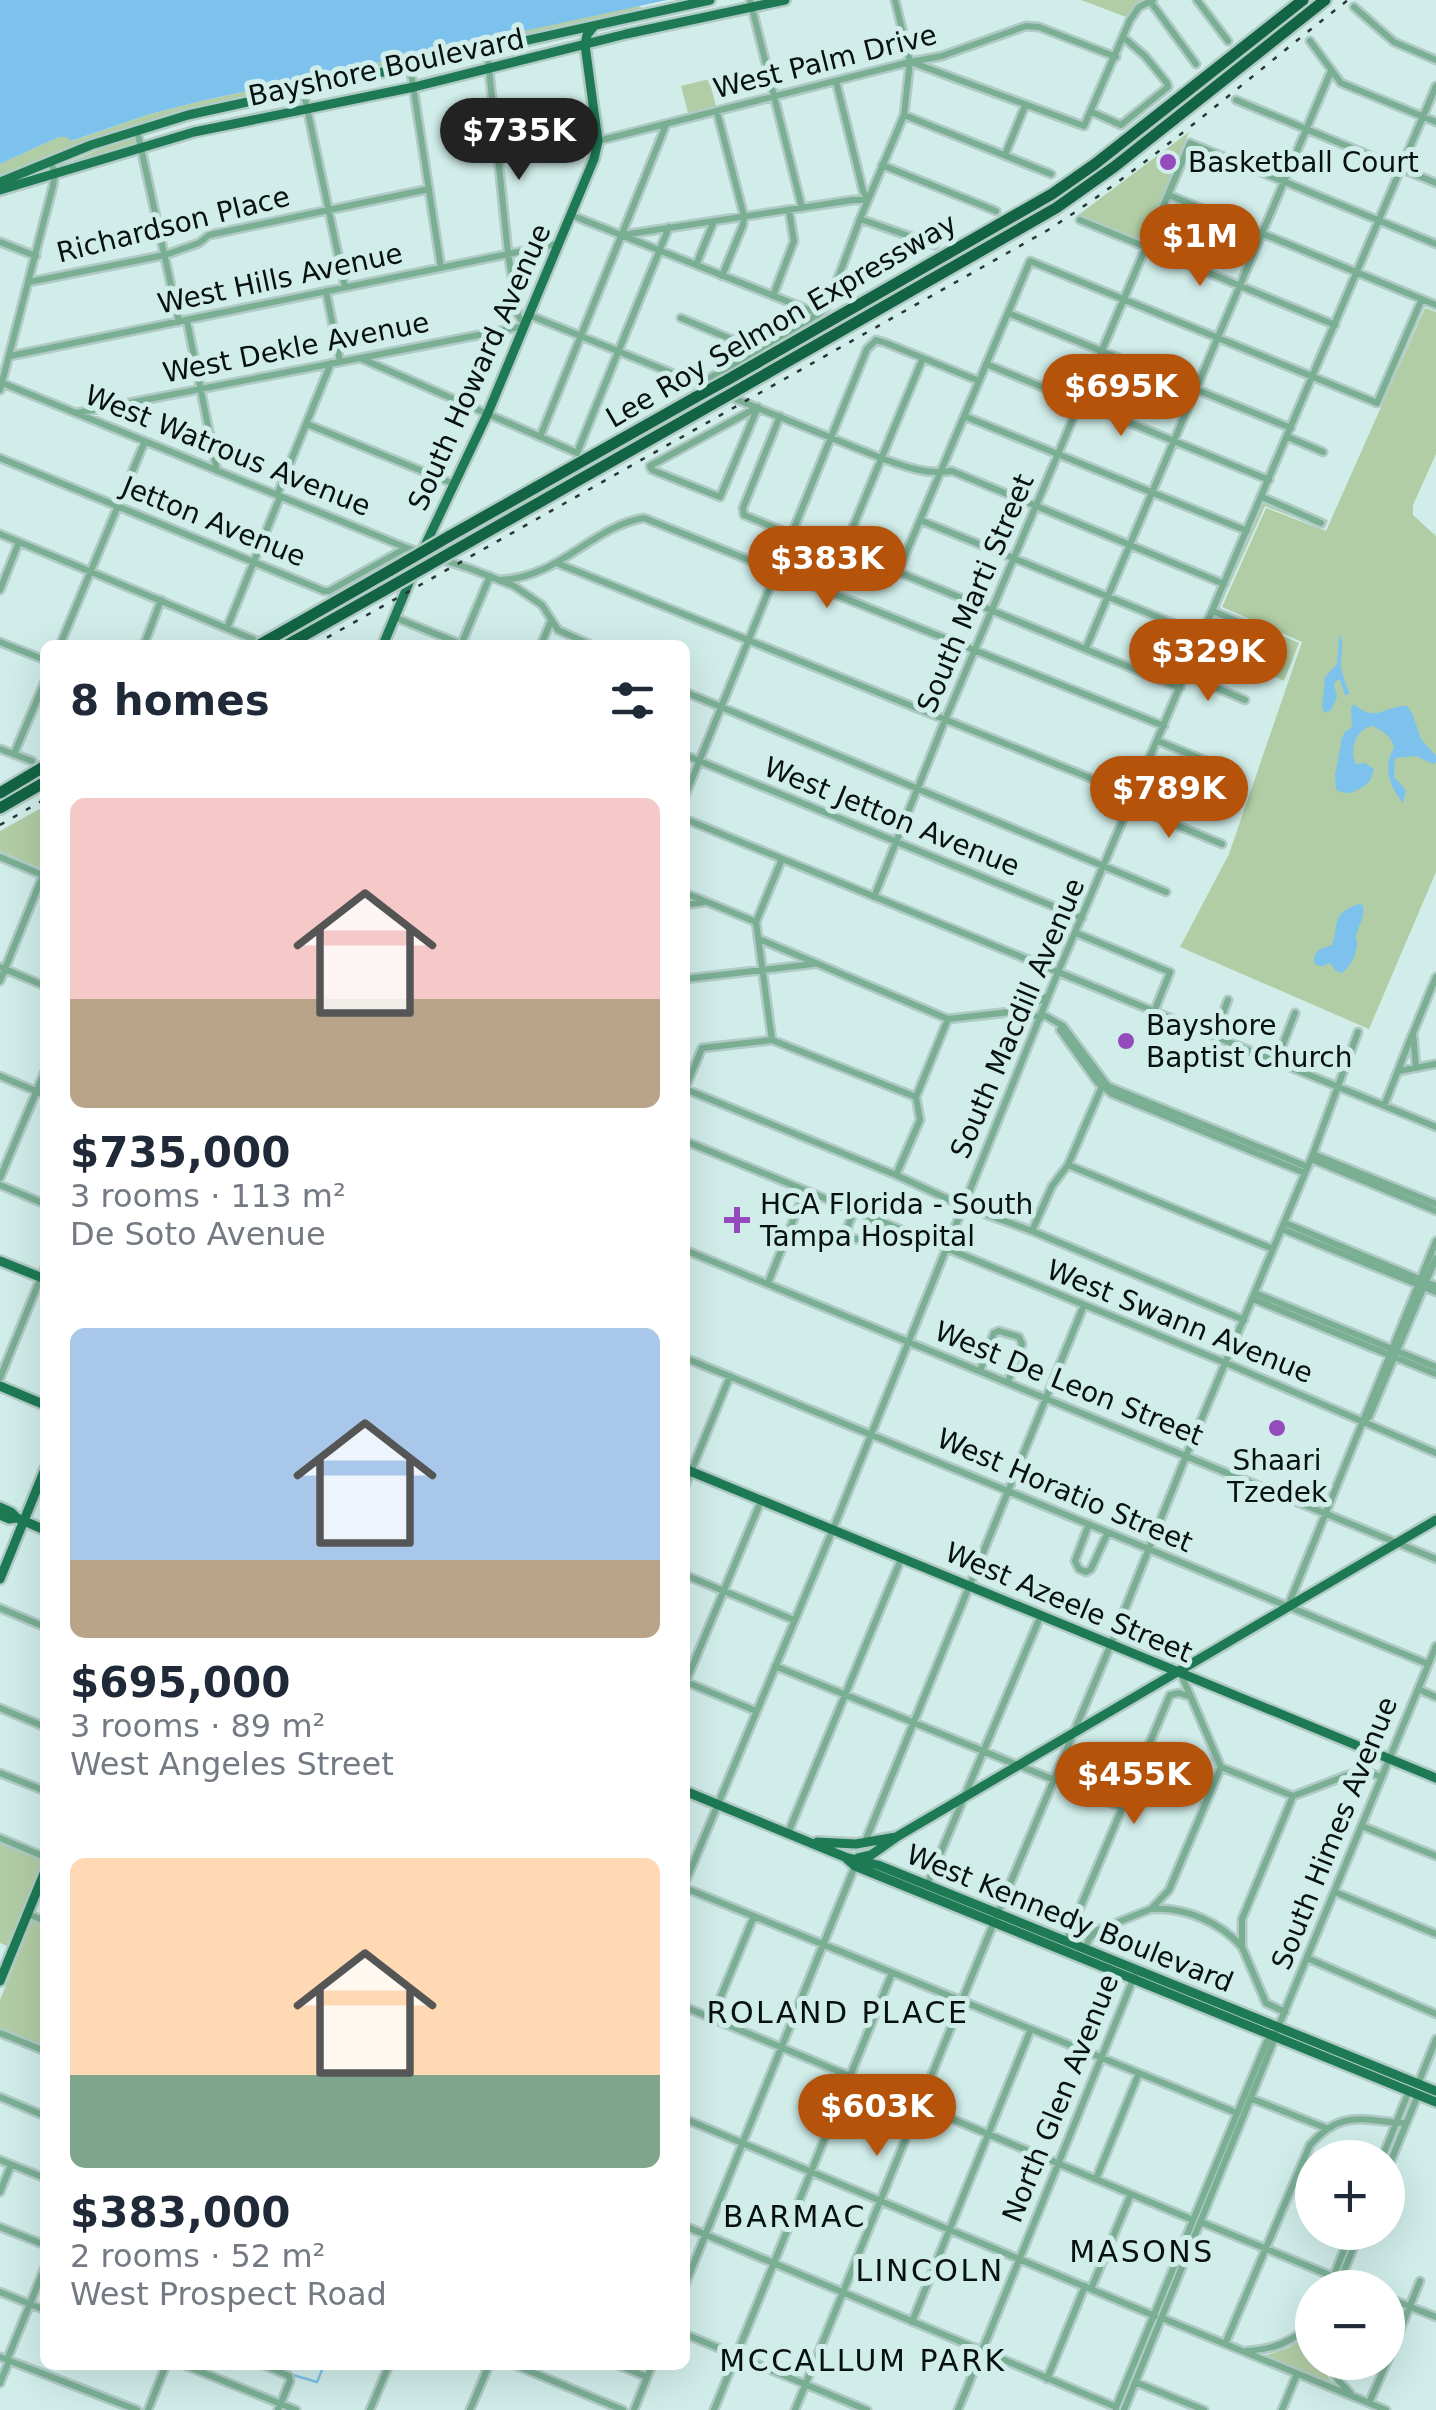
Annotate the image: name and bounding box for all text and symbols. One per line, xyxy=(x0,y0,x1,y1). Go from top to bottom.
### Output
street label: West Palm Drive xyxy=(710,18,940,105)
street label: Bayshore Boulevard xyxy=(245,22,527,113)
pin: $735K xyxy=(449,98,589,183)
text: $735K xyxy=(462,111,576,149)
place label: Basketball Court xyxy=(1188,146,1419,179)
marker: Basketball Court xyxy=(1157,151,1179,173)
street label: Richardson Place xyxy=(53,180,293,269)
pin: $1M xyxy=(1152,204,1248,289)
street label: Lee Roy Selmon Expressway xyxy=(600,206,962,434)
text: $1M xyxy=(1162,217,1238,255)
street label: South Howard Avenue xyxy=(401,219,558,516)
street label: West Hills Avenue xyxy=(155,236,406,321)
street label: West Dekle Avenue xyxy=(160,305,432,390)
pin: $695K xyxy=(1051,354,1191,439)
text: $695K xyxy=(1064,367,1178,405)
street label: West Watrous Avenue xyxy=(80,378,375,523)
street label: Jetton Avenue xyxy=(115,469,311,573)
street label: South Marti Street xyxy=(910,469,1041,717)
pin: $383K xyxy=(757,526,897,611)
text: $383K xyxy=(770,539,884,577)
pin: $329K xyxy=(1138,619,1278,704)
text: $329K xyxy=(1151,632,1265,670)
icon: filters xyxy=(605,673,660,728)
text: 8 homes xyxy=(70,676,270,725)
street label: West Jetton Avenue xyxy=(759,750,1025,883)
pin: $789K xyxy=(1099,756,1239,841)
text: $789K xyxy=(1112,769,1226,807)
icon: home xyxy=(275,863,455,1043)
street label: South Macdill Avenue xyxy=(943,873,1091,1163)
place label: Bayshore Baptist Church xyxy=(1146,1009,1352,1074)
marker: Bayshore Baptist Church xyxy=(1115,1030,1137,1052)
text: $735,000 xyxy=(70,1128,291,1177)
text: 3 rooms · 113 m² xyxy=(70,1177,346,1215)
place label: HCA Florida - South Tampa Hospital xyxy=(759,1188,1033,1253)
marker: HCA Florida - South Tampa Hospital xyxy=(724,1207,750,1233)
text: De Soto Avenue xyxy=(70,1215,326,1253)
street label: West Swann Avenue xyxy=(1042,1253,1318,1390)
street label: West De Leon Street xyxy=(930,1314,1208,1452)
icon: home xyxy=(275,1393,455,1573)
marker: Shaari Tzedek xyxy=(1266,1417,1288,1439)
street label: West Horatio Street xyxy=(932,1422,1198,1559)
place label: Shaari Tzedek xyxy=(1226,1444,1328,1509)
street label: West Azeele Street xyxy=(940,1535,1197,1669)
text: $695,000 xyxy=(70,1658,291,1707)
street label: South Himes Avenue xyxy=(1265,1692,1404,1974)
text: 3 rooms · 89 m² xyxy=(70,1707,325,1745)
pin: $455K xyxy=(1064,1742,1204,1827)
text: West Angeles Street xyxy=(70,1745,394,1783)
text: $455K xyxy=(1077,1755,1191,1793)
street label: West Kennedy Boulevard xyxy=(902,1838,1238,1999)
icon: home xyxy=(275,1923,455,2103)
street label: North Glen Avenue xyxy=(996,1969,1125,2227)
district label: ROLAND PLACE xyxy=(707,1995,969,2030)
pin: $603K xyxy=(807,2074,947,2159)
text: $603K xyxy=(820,2087,934,2125)
map controls xyxy=(1295,2140,1405,2380)
button: + xyxy=(1295,2140,1405,2250)
text: $383,000 xyxy=(70,2188,291,2237)
district label: BARMAC xyxy=(723,2199,867,2234)
district label: MASONS xyxy=(1069,2234,1215,2269)
text: 2 rooms · 52 m² xyxy=(70,2237,325,2275)
district label: LINCOLN xyxy=(855,2253,1005,2288)
button: − xyxy=(1295,2270,1405,2380)
text: West Prospect Road xyxy=(70,2275,387,2313)
district label: MCCALLUM PARK xyxy=(719,2343,1007,2378)

